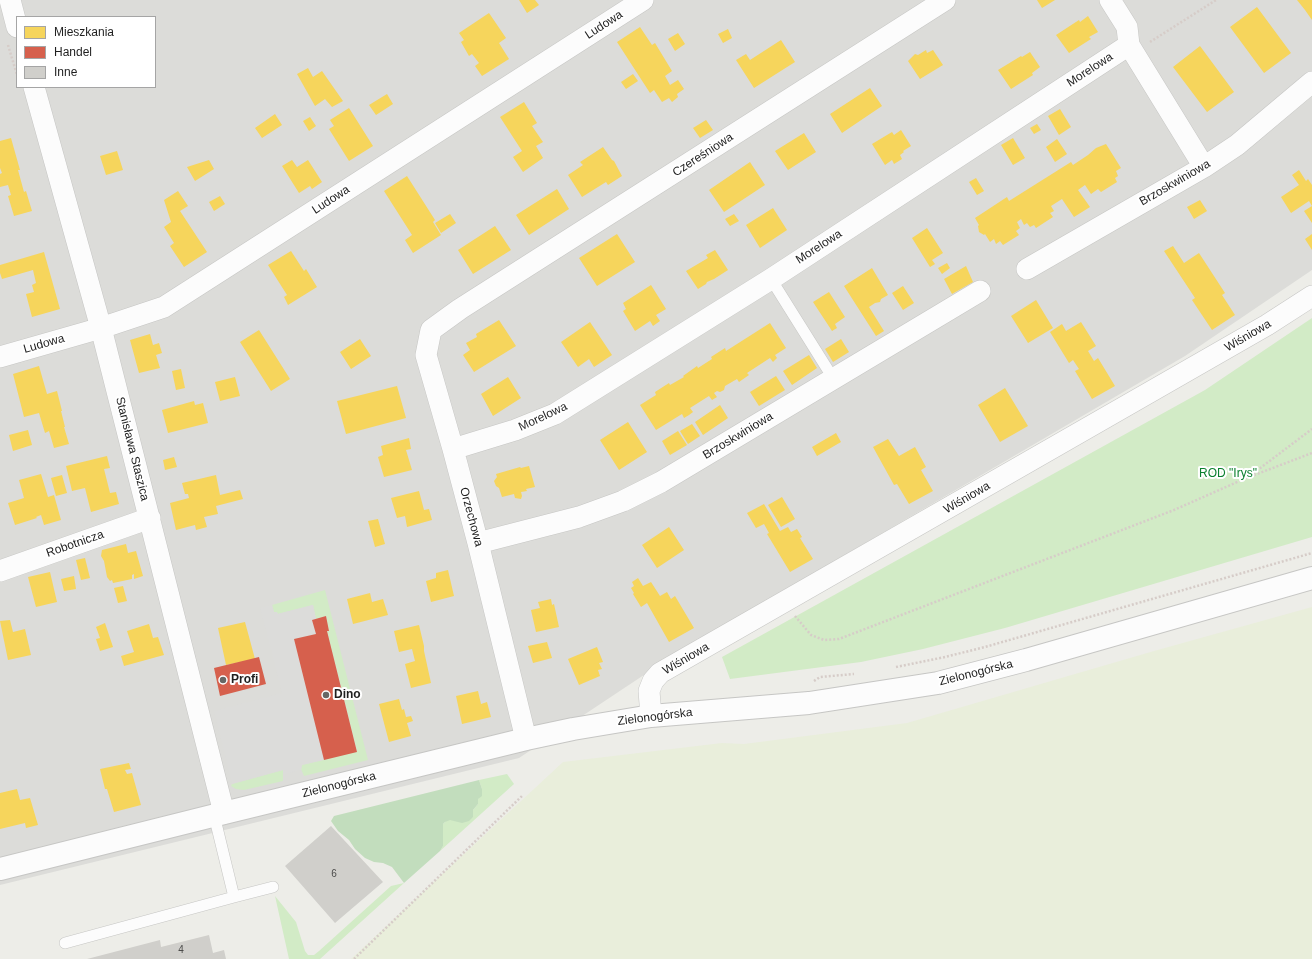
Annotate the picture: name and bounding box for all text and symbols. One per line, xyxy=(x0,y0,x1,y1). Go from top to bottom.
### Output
street label: Ludowa xyxy=(582,8,626,42)
legend xyxy=(16,16,156,88)
text: Mieszkania xyxy=(54,25,114,39)
text: Handel xyxy=(54,45,92,59)
street label: Morelowa xyxy=(1064,50,1116,90)
text: Inne xyxy=(54,65,77,79)
street label: Czereśniowa xyxy=(670,130,736,180)
street label: Brzoskwiniowa xyxy=(1137,157,1213,209)
street label: Ludowa xyxy=(309,183,353,217)
street label: Morelowa xyxy=(793,227,845,267)
street label: Wiśniowa xyxy=(1222,317,1274,355)
street label: Ludowa xyxy=(22,331,66,357)
street label: Stanisława Staszica xyxy=(112,395,152,503)
street label: Morelowa xyxy=(516,399,570,435)
street label: Brzoskwiniowa xyxy=(700,409,776,463)
park label: ROD "Irys" xyxy=(1199,467,1257,481)
street label: Wiśniowa xyxy=(941,479,993,517)
street label: Orzechowa xyxy=(456,486,486,548)
street label: Robotnicza xyxy=(44,527,106,561)
street label: Wiśniowa xyxy=(660,640,712,678)
street label: Zielonogórska xyxy=(938,657,1014,689)
place label: Profi xyxy=(231,673,258,687)
marker: Profi xyxy=(218,675,228,685)
place label: Dino xyxy=(334,688,361,702)
marker: Dino xyxy=(321,690,331,700)
street label: Zielonogórska xyxy=(617,705,693,729)
street label: Zielonogórska xyxy=(301,769,377,801)
house number: 6 xyxy=(331,868,337,880)
house number: 4 xyxy=(178,944,184,956)

